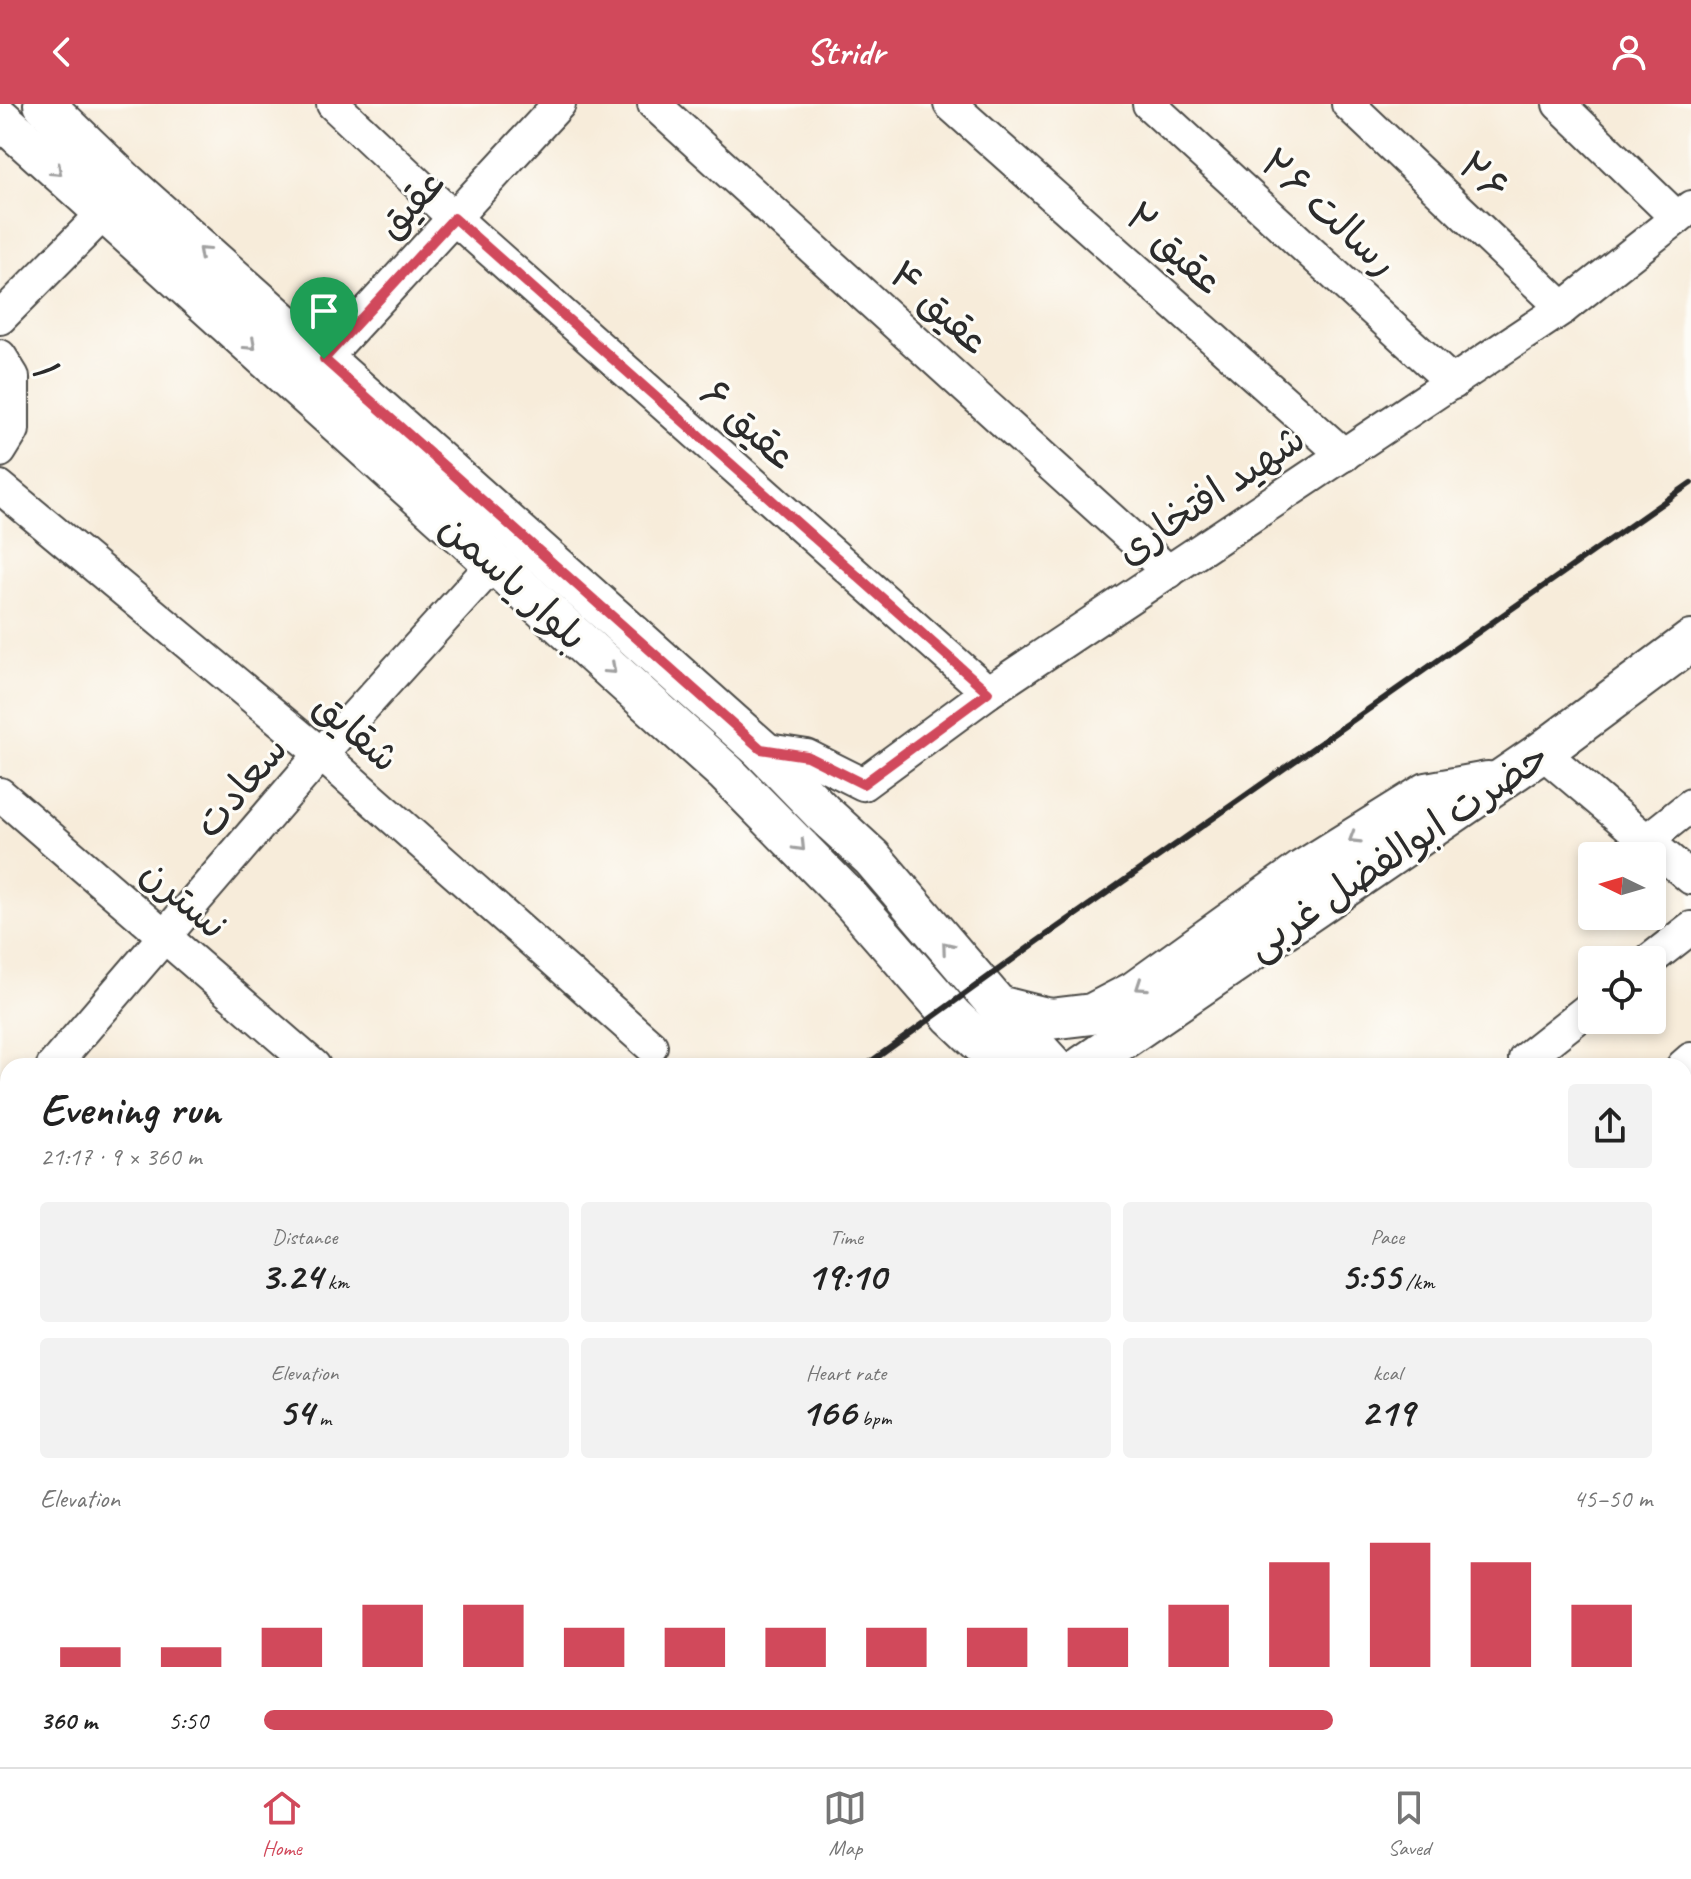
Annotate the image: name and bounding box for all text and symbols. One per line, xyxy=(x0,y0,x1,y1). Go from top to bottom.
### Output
text: Stridr xyxy=(807,29,884,75)
icon: back xyxy=(40,30,84,74)
icon: person xyxy=(1607,30,1651,74)
street label: رسالت ۲۶ xyxy=(1250,138,1409,288)
street label: ۲۶ xyxy=(1447,141,1519,213)
street label: عقیق xyxy=(366,158,456,250)
one-way arrow xyxy=(48,161,63,176)
street label: عقیق ۲ xyxy=(1115,192,1234,306)
one-way arrow xyxy=(198,248,213,262)
street label: عقیق ۴ xyxy=(879,250,1000,366)
pin xyxy=(290,277,358,359)
icon: arrive xyxy=(302,289,346,333)
one-way arrow xyxy=(241,335,256,350)
street label: ۱ xyxy=(20,358,72,385)
street label: عقیق ۶ xyxy=(690,368,807,481)
street label: شهید افتخاری xyxy=(1107,413,1315,576)
street label: بلوار یاسمن xyxy=(429,502,598,661)
one-way arrow xyxy=(601,659,616,673)
street label: شقایق xyxy=(303,681,410,783)
street label: سعادت xyxy=(183,725,298,848)
street label: حضرت ابوالفضل غربی xyxy=(1236,731,1559,971)
one-way arrow xyxy=(1349,828,1363,843)
one-way arrow xyxy=(791,837,805,852)
north arrow xyxy=(1578,842,1666,930)
map controls xyxy=(1578,842,1666,1034)
street label: نسترن xyxy=(130,847,238,950)
one-way arrow xyxy=(943,941,957,956)
button: locate xyxy=(1578,946,1666,1034)
one-way arrow xyxy=(1136,976,1150,991)
text: Evening run xyxy=(40,1082,220,1137)
button: share xyxy=(1568,1084,1652,1168)
text: 21:17 · 9 × 360 m xyxy=(40,1140,201,1173)
text: Distance xyxy=(272,1223,337,1251)
text: Time xyxy=(829,1223,863,1251)
text: Pace xyxy=(1370,1223,1404,1251)
text: 3.24 xyxy=(260,1251,322,1301)
text: 19:10 xyxy=(806,1251,886,1301)
text: 5:55 xyxy=(1340,1251,1400,1301)
text: km xyxy=(322,1268,349,1296)
text: /km xyxy=(1400,1268,1434,1296)
text: Elevation xyxy=(271,1359,339,1387)
text: Heart rate xyxy=(806,1359,886,1387)
text: kcal xyxy=(1373,1359,1402,1387)
text: 54 xyxy=(278,1387,314,1437)
text: 166 xyxy=(800,1387,856,1437)
text: 219 xyxy=(1361,1387,1414,1437)
text: m xyxy=(314,1404,331,1432)
text: bpm xyxy=(856,1404,892,1432)
text: Elevation xyxy=(40,1482,120,1515)
text: 45–50 m xyxy=(1573,1482,1652,1515)
text: 360 m xyxy=(40,1704,97,1737)
text: 5:50 xyxy=(168,1704,208,1737)
tab: Home xyxy=(260,1786,304,1862)
tab: Map xyxy=(823,1786,867,1862)
tab: Saved xyxy=(1387,1786,1431,1862)

